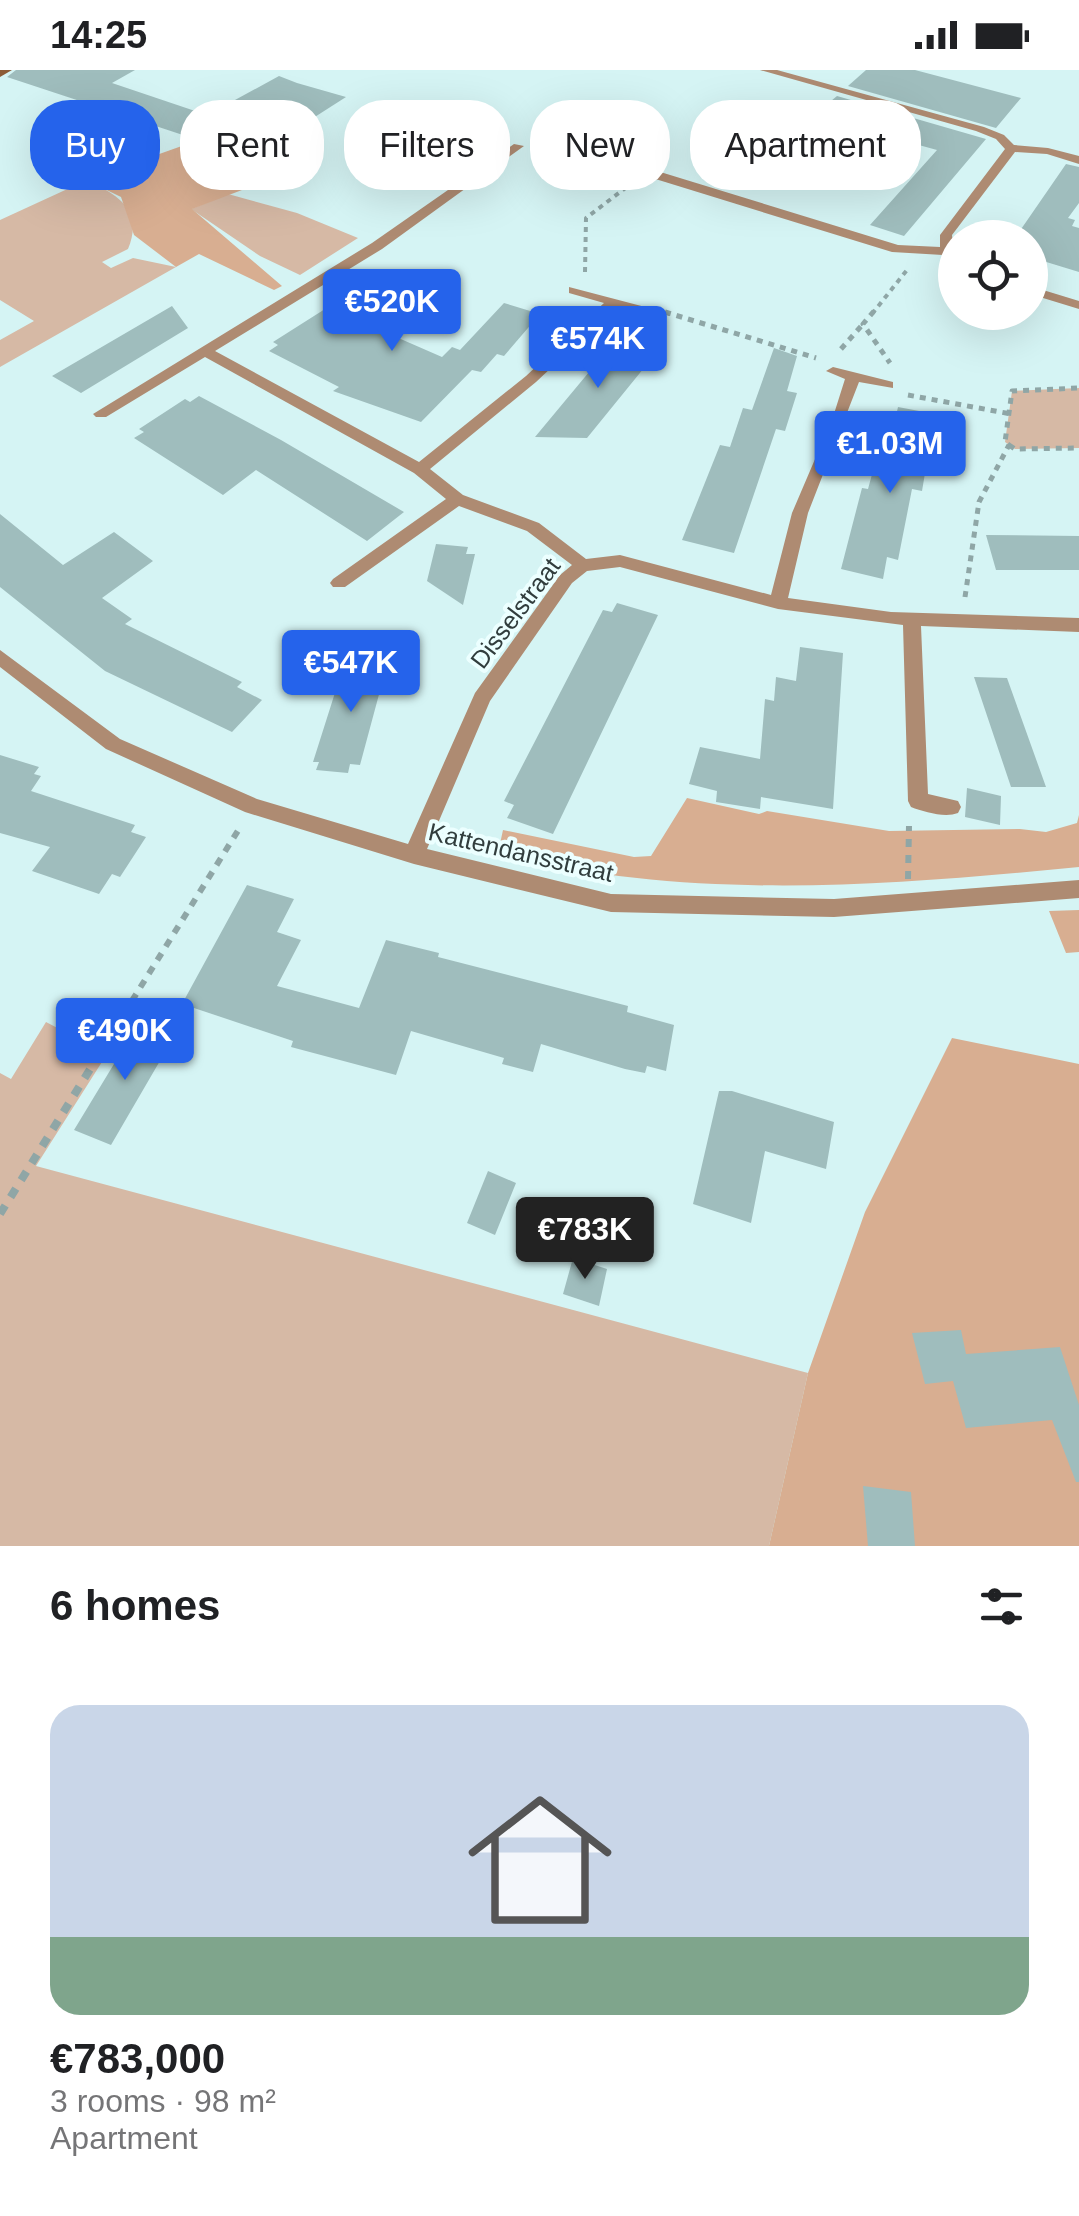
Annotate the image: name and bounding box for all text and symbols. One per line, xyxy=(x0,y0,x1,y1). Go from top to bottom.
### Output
text: 14:25 xyxy=(50,14,147,56)
chip: Buy xyxy=(30,100,160,190)
chip: Rent xyxy=(180,100,324,190)
chip: Filters xyxy=(344,100,510,190)
chip: New xyxy=(530,100,670,190)
chip: Apartment xyxy=(690,100,921,190)
map controls xyxy=(938,220,1048,330)
button: locate xyxy=(938,220,1048,330)
pin: €520K xyxy=(322,269,462,354)
text: €520K xyxy=(345,283,439,319)
pin: €574K xyxy=(528,306,668,391)
text: €574K xyxy=(551,320,645,356)
pin: €1.03M xyxy=(809,411,971,496)
text: €1.03M xyxy=(837,425,943,461)
street label: Disselstraat xyxy=(465,552,566,674)
pin: €547K xyxy=(281,630,421,715)
text: €547K xyxy=(304,644,398,680)
street label: Kattendansstraat xyxy=(426,817,616,887)
pin: €490K xyxy=(55,998,195,1083)
text: €490K xyxy=(78,1012,172,1048)
pin: €783K xyxy=(515,1197,655,1282)
text: €783K xyxy=(538,1211,632,1247)
icon: filters xyxy=(974,1579,1029,1634)
text: 6 homes xyxy=(50,1582,220,1629)
icon: home xyxy=(450,1770,630,1950)
text: €783,000 xyxy=(50,2035,225,2082)
text: 3 rooms · 98 m² xyxy=(50,2083,276,2119)
text: Apartment xyxy=(50,2120,198,2156)

